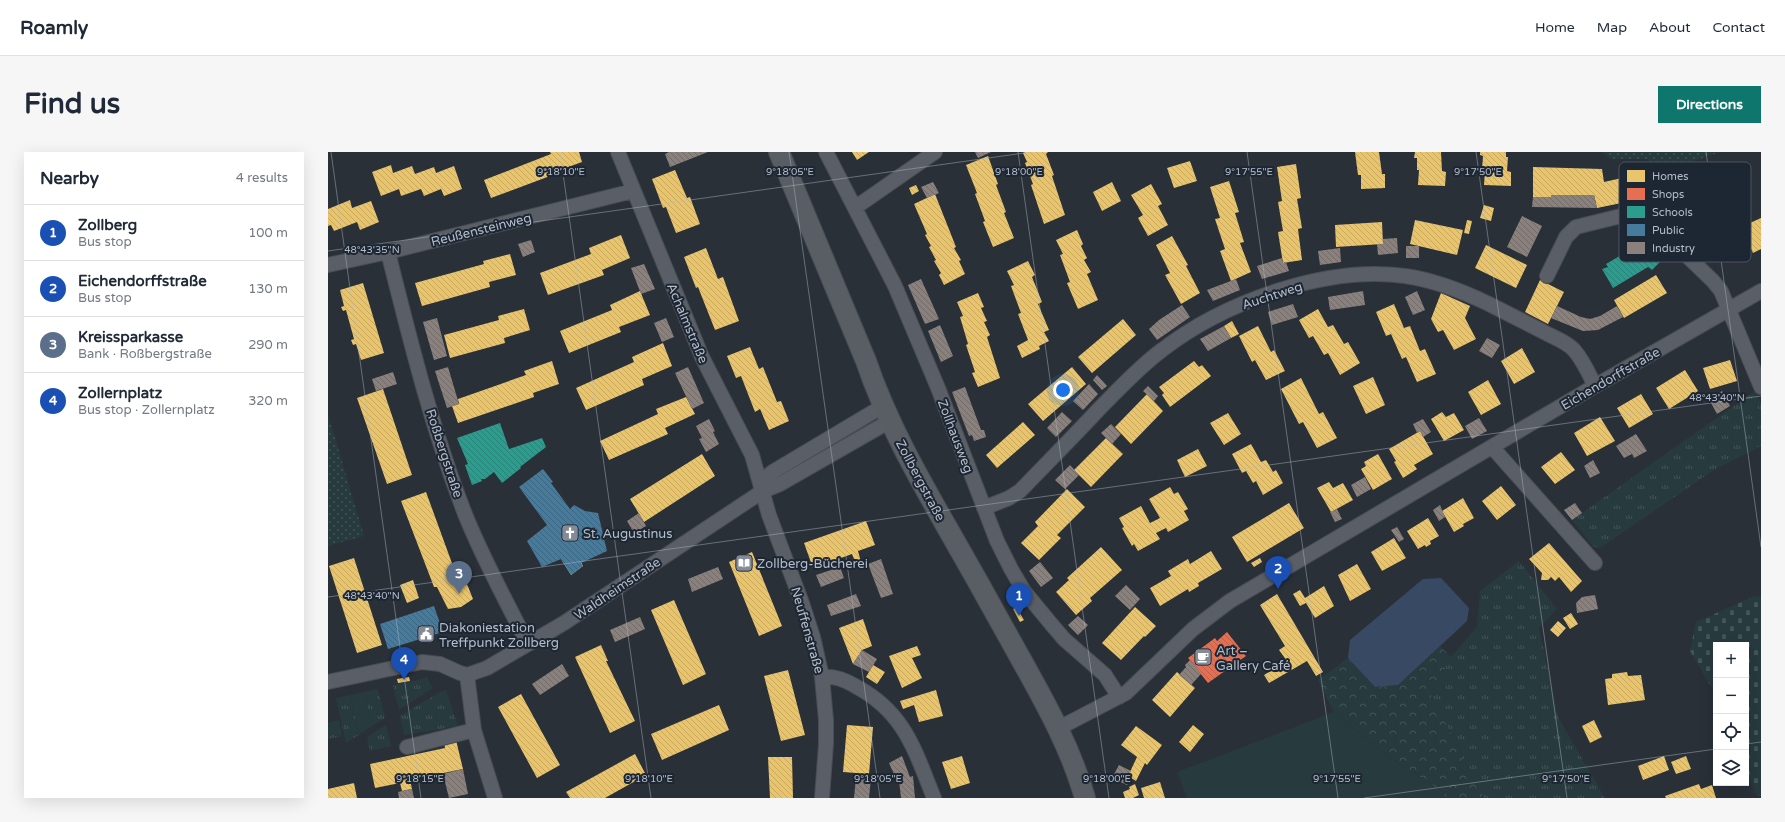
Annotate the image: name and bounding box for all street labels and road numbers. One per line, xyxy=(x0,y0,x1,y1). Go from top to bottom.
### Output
street label: Reußensteinweg xyxy=(429,210,533,250)
street label: Auchtweg xyxy=(1240,279,1305,313)
street label: Achalmstraße xyxy=(663,281,711,366)
street label: Eichendorffstraße xyxy=(1558,344,1663,414)
street label: Zollhausweg xyxy=(934,397,976,476)
street label: Roßbergstraße xyxy=(422,407,466,500)
street label: Zollbergstraße xyxy=(892,437,948,524)
street label: Waldheimstraße xyxy=(571,554,664,624)
street label: Neuffenstraße xyxy=(787,585,827,675)

